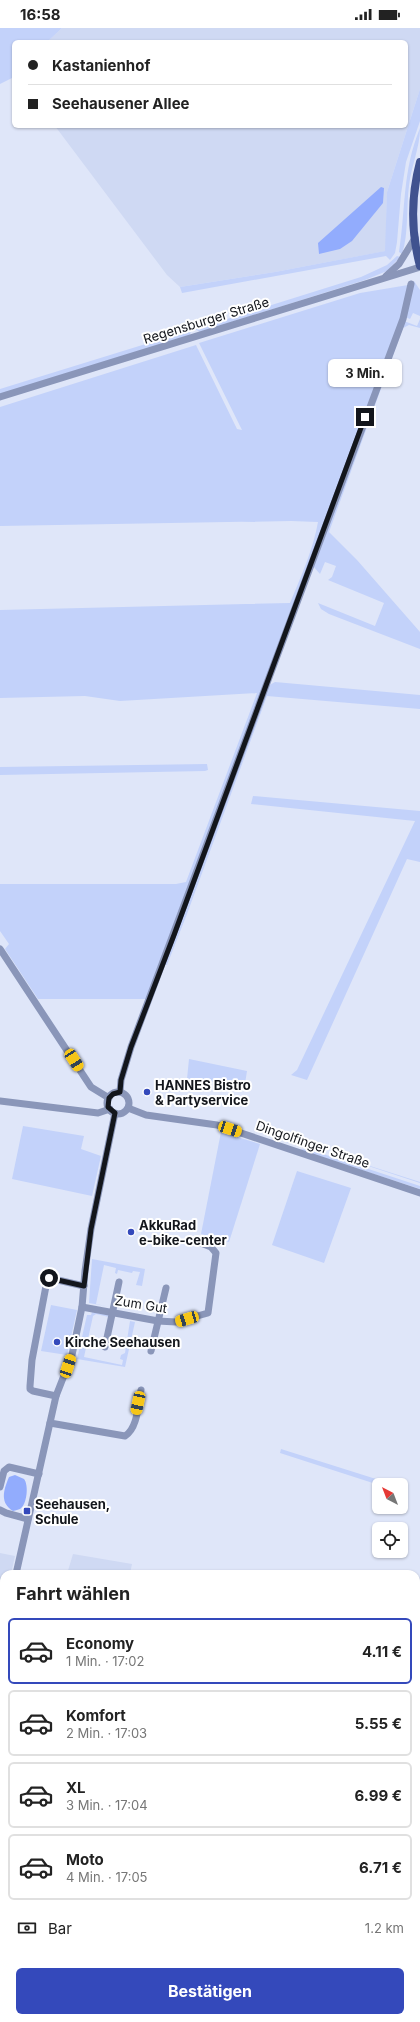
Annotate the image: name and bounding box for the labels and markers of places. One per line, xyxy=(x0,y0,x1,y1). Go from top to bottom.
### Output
place label: HANNES Bistro & Partyservice xyxy=(155,1077,251,1108)
marker: HANNES Bistro & Partyservice xyxy=(142,1087,152,1097)
place label: AkkuRad e-bike-center xyxy=(139,1217,227,1248)
marker: AkkuRad e-bike-center xyxy=(126,1227,136,1237)
place label: Kirche Seehausen xyxy=(65,1334,180,1350)
marker: Kirche Seehausen xyxy=(52,1337,62,1347)
place label: Seehausen, Schule xyxy=(35,1496,110,1527)
marker: Seehausen, Schule xyxy=(22,1506,32,1516)

